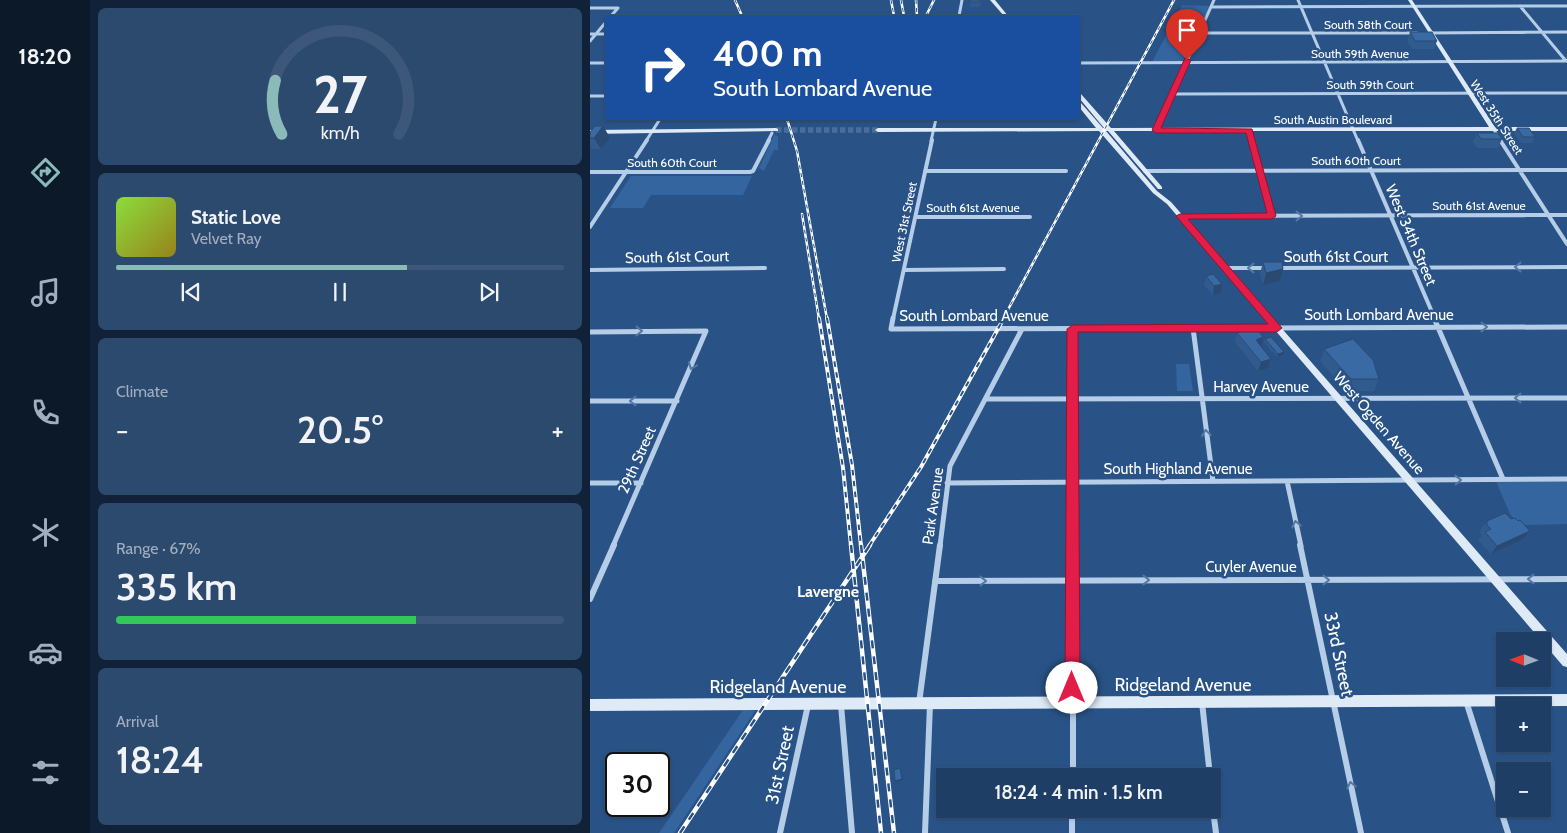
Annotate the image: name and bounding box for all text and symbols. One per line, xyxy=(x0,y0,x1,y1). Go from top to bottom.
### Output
pin xyxy=(1166,9,1208,60)
icon: arrive xyxy=(1173,16,1201,44)
street label: South 58th Court xyxy=(1324,17,1412,32)
text: 400 m xyxy=(713,32,822,75)
icon: right xyxy=(630,35,695,100)
text: 18:20 xyxy=(18,43,72,70)
street label: South 59th Avenue xyxy=(1311,46,1409,61)
text: 27 xyxy=(313,63,367,126)
text: South Lombard Avenue xyxy=(713,75,932,102)
street label: South 59th Court xyxy=(1326,77,1414,92)
street label: West 35th Street xyxy=(1467,77,1527,157)
street label: South Austin Boulevard xyxy=(1274,112,1392,127)
text: km/h xyxy=(320,122,360,143)
street label: South 60th Court xyxy=(1311,153,1401,168)
icon: directions xyxy=(28,155,63,190)
street label: South 60th Court xyxy=(627,155,717,170)
street label: West 31st Street xyxy=(888,180,920,264)
street label: West 34th Street xyxy=(1382,182,1440,288)
street label: South 61st Avenue xyxy=(1432,198,1526,213)
street label: South 61st Avenue xyxy=(926,200,1020,215)
text: Static Love xyxy=(191,206,281,229)
one-way arrow xyxy=(1296,211,1304,221)
text: Velvet Ray xyxy=(191,229,262,248)
street label: South 61st Court xyxy=(625,247,729,267)
street label: South 61st Court xyxy=(1284,248,1388,266)
one-way arrow xyxy=(1514,262,1522,272)
one-way arrow xyxy=(1247,263,1254,273)
icon: music xyxy=(28,275,63,310)
icon: previous xyxy=(177,278,205,306)
icon: pause xyxy=(326,278,354,306)
icon: next xyxy=(475,278,503,306)
street label: South Lombard Avenue xyxy=(1304,306,1454,324)
street label: South Lombard Avenue xyxy=(899,307,1049,325)
one-way arrow xyxy=(1480,322,1488,332)
one-way arrow xyxy=(635,326,643,336)
one-way arrow xyxy=(687,361,698,370)
street label: West Ogden Avenue xyxy=(1330,368,1429,478)
street label: Harvey Avenue xyxy=(1213,378,1309,396)
text: Climate xyxy=(116,382,168,401)
one-way arrow xyxy=(1514,393,1522,403)
icon: phone xyxy=(28,395,63,430)
one-way arrow xyxy=(629,396,637,406)
text: 20.5° xyxy=(297,406,383,453)
text: − xyxy=(116,413,128,447)
text: + xyxy=(552,413,564,447)
street label: 29th Street xyxy=(614,424,660,496)
one-way arrow xyxy=(1202,428,1212,437)
street label: South Highland Avenue xyxy=(1103,460,1253,478)
street label: Park Avenue xyxy=(919,466,947,546)
one-way arrow xyxy=(1455,474,1463,485)
icon: climate xyxy=(28,515,63,550)
one-way arrow xyxy=(1291,519,1302,528)
text: Range · 67% xyxy=(116,539,201,558)
street label: Cuyler Avenue xyxy=(1205,558,1297,576)
text: 335 km xyxy=(116,563,237,610)
one-way arrow xyxy=(1527,574,1534,584)
one-way arrow xyxy=(1142,575,1150,585)
one-way arrow xyxy=(1322,575,1330,585)
one-way arrow xyxy=(980,576,988,586)
district label: Lavergne xyxy=(797,582,859,601)
street label: 33rd Street xyxy=(1319,610,1359,698)
north arrow xyxy=(1496,632,1551,688)
map controls xyxy=(1496,632,1551,817)
icon: car xyxy=(28,635,63,670)
position arrow xyxy=(1045,661,1097,713)
street label: Ridgeland Avenue xyxy=(1115,674,1251,696)
street label: Ridgeland Avenue xyxy=(710,676,846,698)
button: + xyxy=(1496,697,1551,752)
text: Arrival xyxy=(116,712,159,731)
street label: 31st Street xyxy=(761,724,799,806)
text: 18:24 xyxy=(116,736,204,783)
speed limit sign: 30 xyxy=(605,752,670,817)
icon: filters xyxy=(28,755,63,790)
button: − xyxy=(1496,762,1551,817)
text: 18:24 · 4 min · 1.5 km xyxy=(995,781,1162,804)
one-way arrow xyxy=(1346,781,1357,790)

